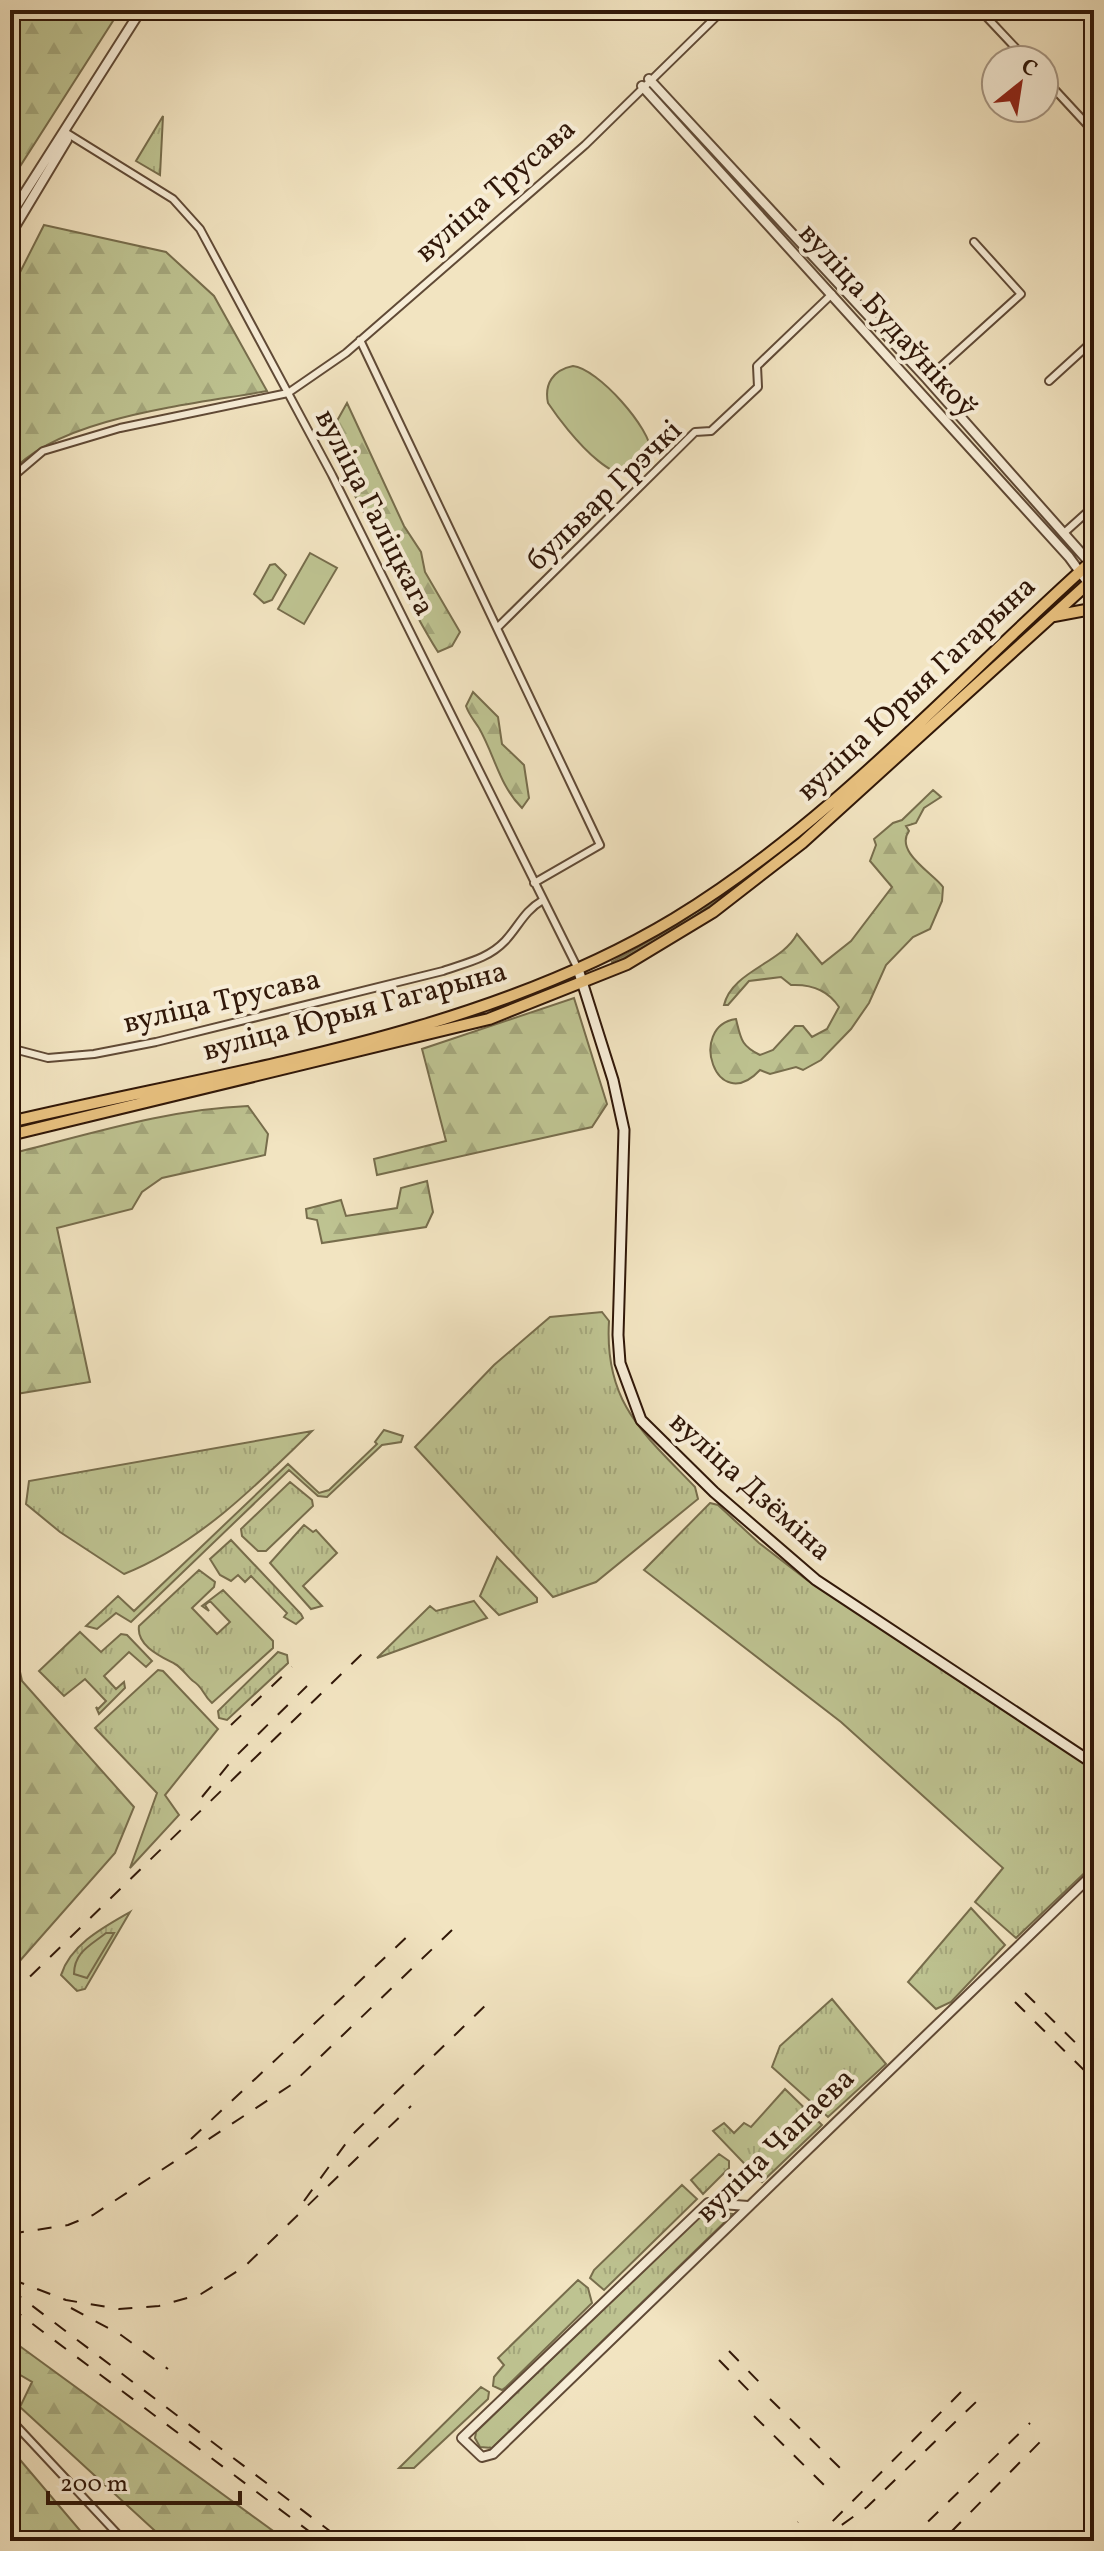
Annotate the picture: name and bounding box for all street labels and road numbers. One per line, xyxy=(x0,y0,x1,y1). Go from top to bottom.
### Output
street label: вуліца Трусава xyxy=(406,109,586,273)
street label: вуліца Будаўнікоў xyxy=(788,214,986,428)
street label: вуліца Галіцкага xyxy=(304,402,444,624)
street label: бульвар Грэчкі xyxy=(518,411,692,581)
street label: вуліца Юрыя Гагарына xyxy=(788,567,1046,811)
street label: вуліца Юрыя Гагарына xyxy=(198,951,512,1073)
street label: вуліца Трусава xyxy=(119,959,325,1045)
street label: вуліца Дзёміна xyxy=(659,1402,841,1572)
street label: вуліца Чапаева xyxy=(687,2059,865,2233)

